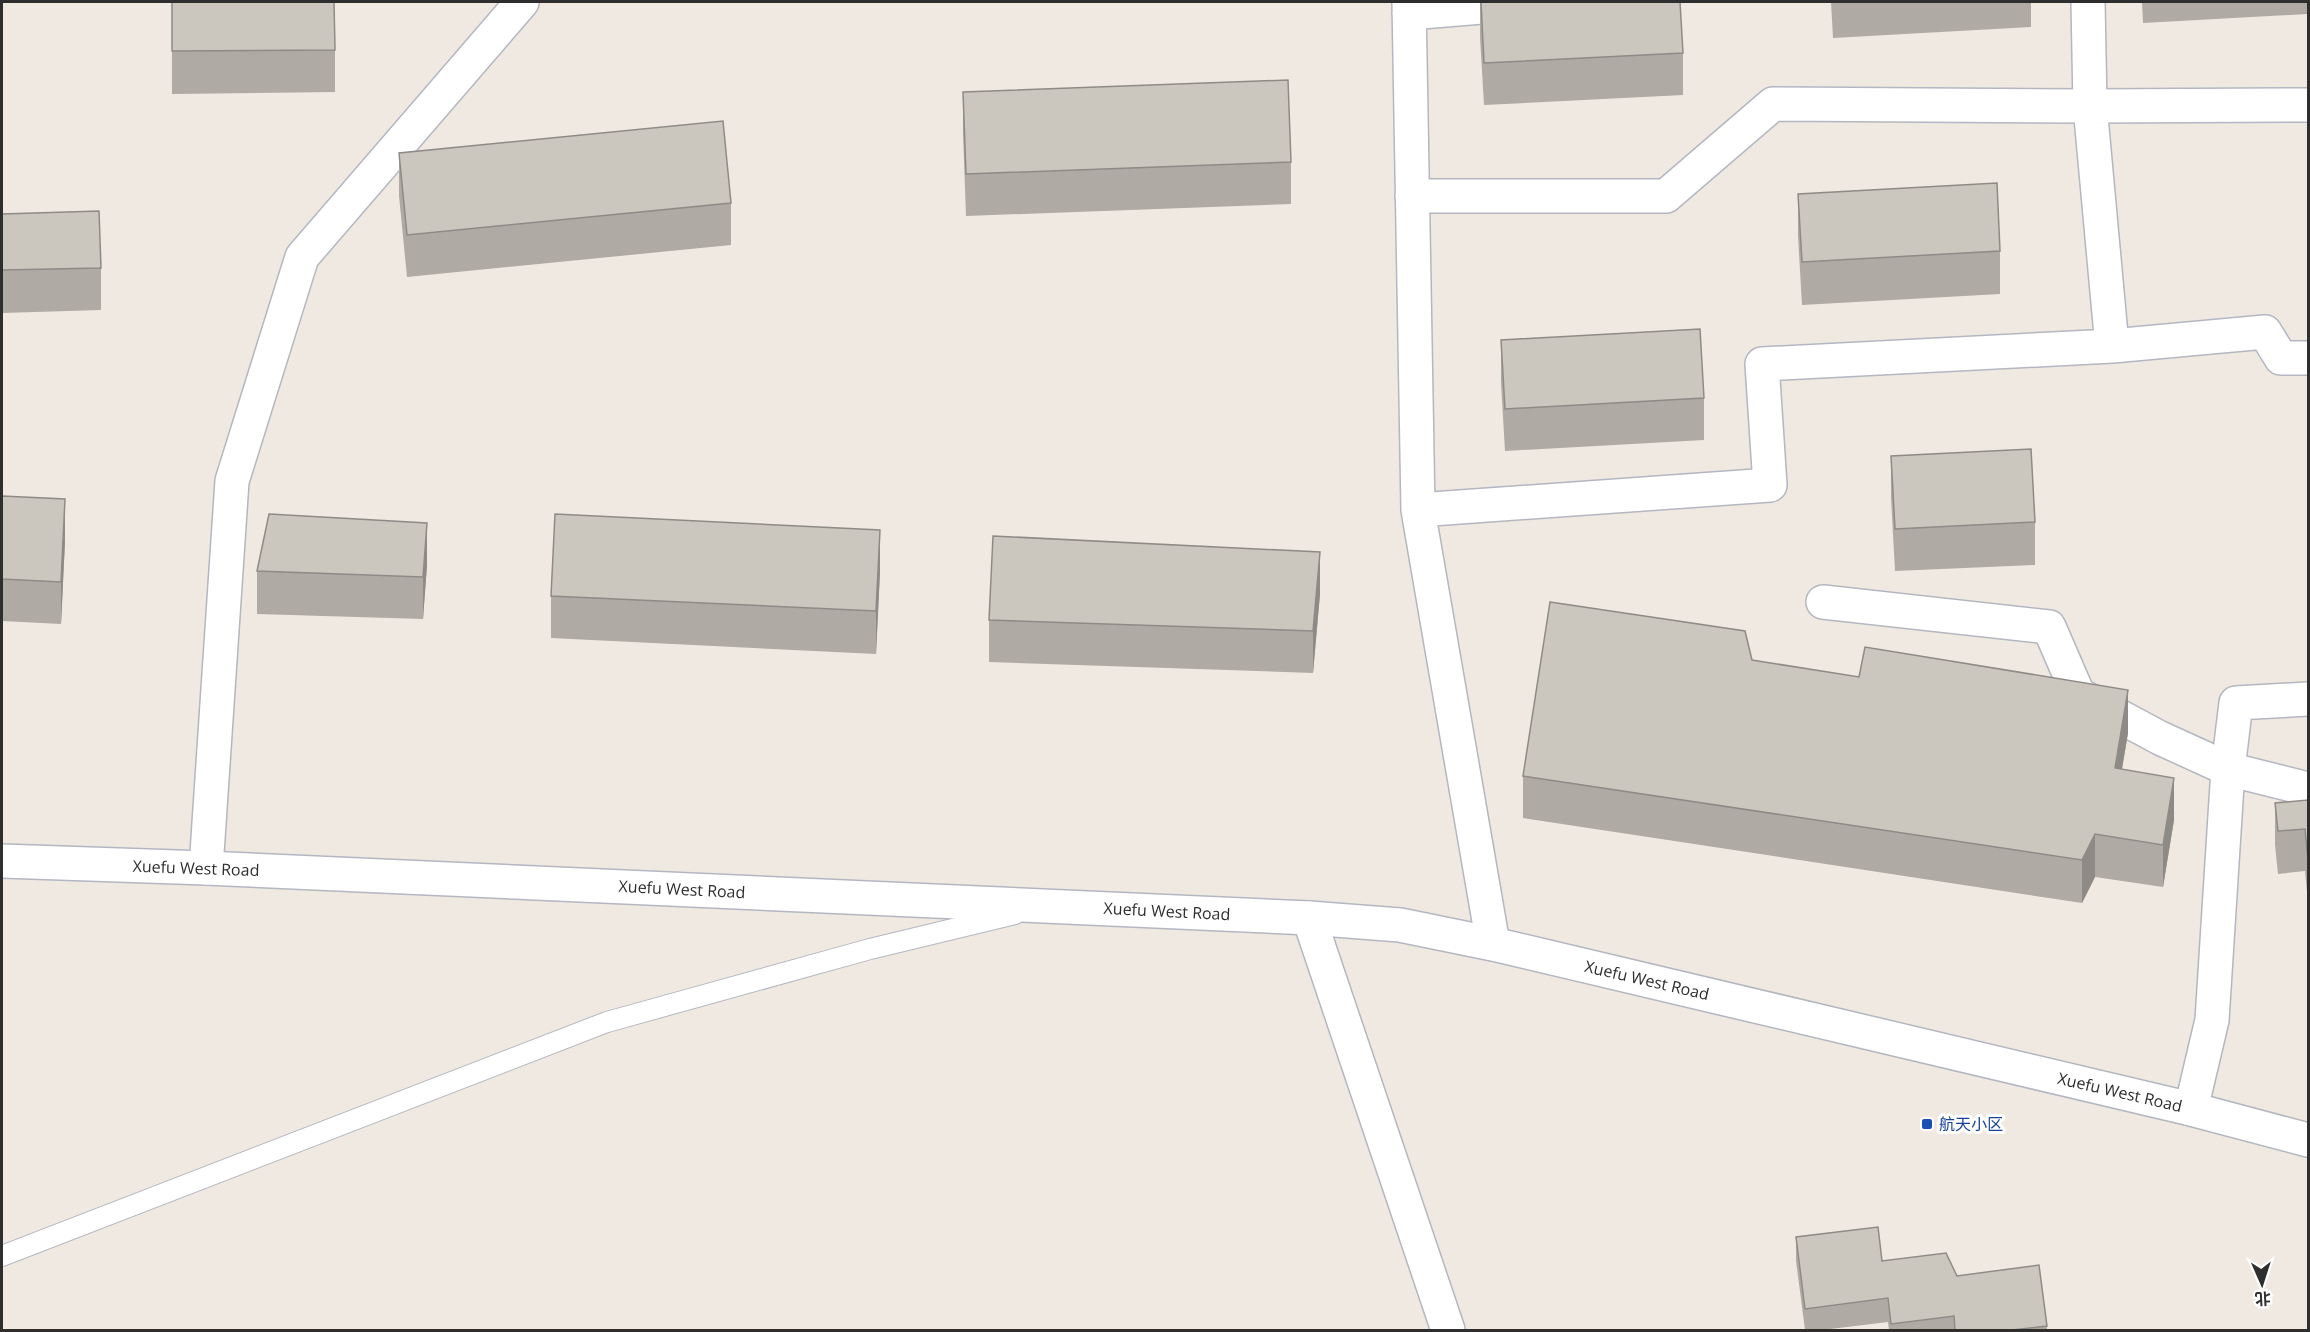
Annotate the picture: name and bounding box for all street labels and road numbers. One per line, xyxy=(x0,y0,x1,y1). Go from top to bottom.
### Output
street label: Xuefu West Road xyxy=(132,855,260,881)
street label: Xuefu West Road xyxy=(618,875,746,903)
street label: Xuefu West Road xyxy=(1103,897,1231,925)
street label: Xuefu West Road xyxy=(1583,955,1711,1005)
street label: Xuefu West Road xyxy=(2056,1067,2184,1117)

